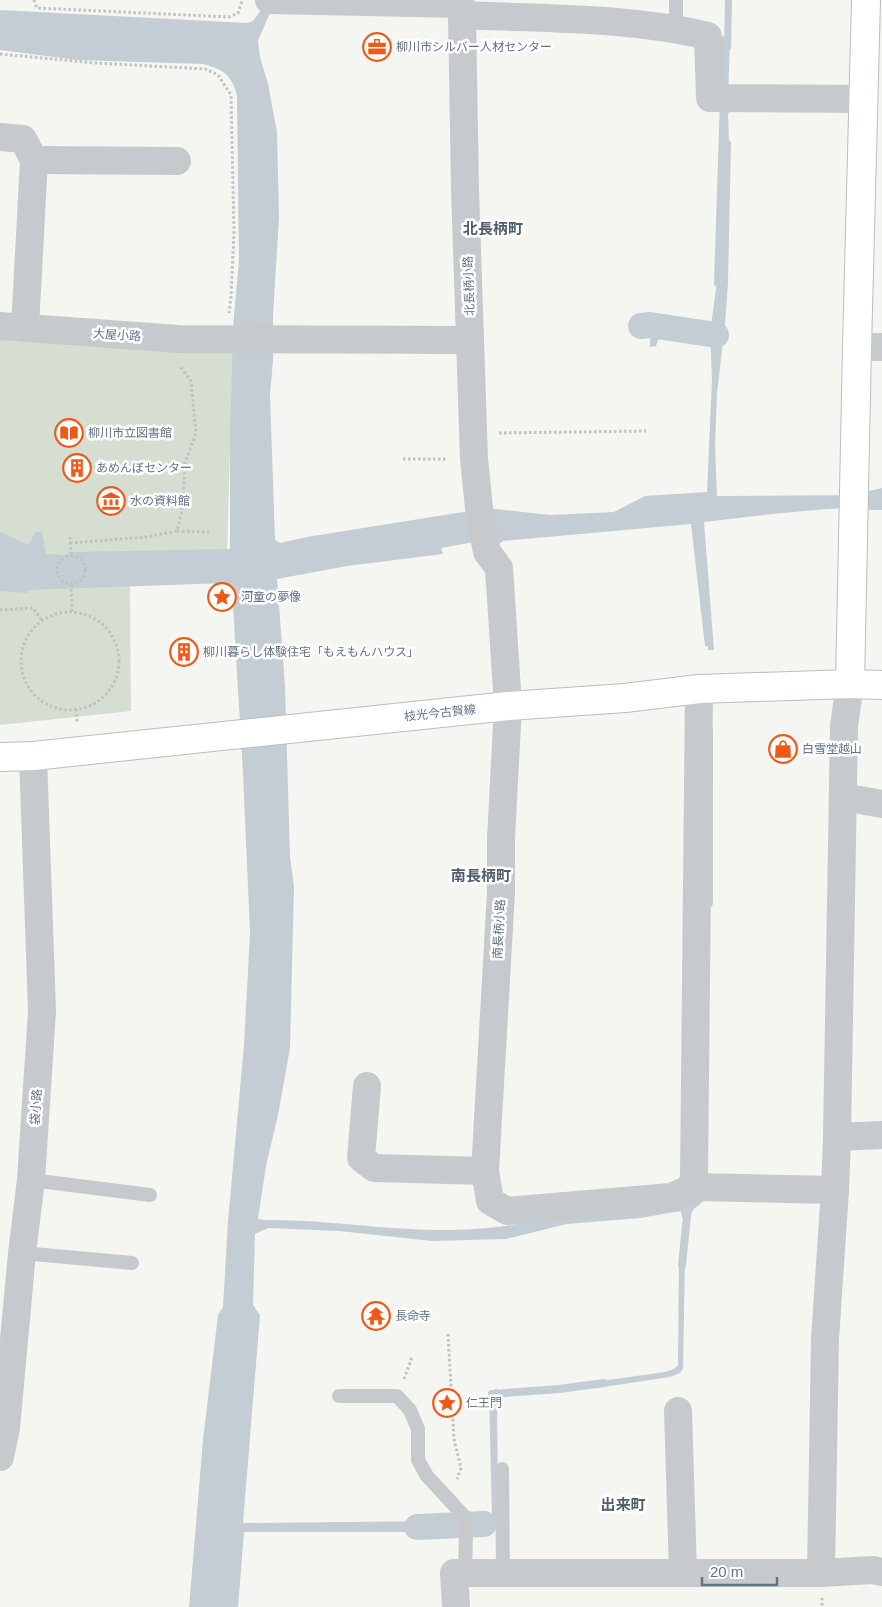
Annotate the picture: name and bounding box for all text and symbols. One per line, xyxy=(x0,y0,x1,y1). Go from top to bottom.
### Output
office icon: 柳川市シルバー人材センター xyxy=(362,32,392,62)
place label: 柳川市シルバー人材センター xyxy=(396,40,552,54)
district label: 北長柄町 xyxy=(463,220,523,237)
street label: 北長柄小路 xyxy=(461,256,477,316)
street label: 大屋小路 xyxy=(93,326,141,344)
library icon: 柳川市立図書館 xyxy=(54,418,84,448)
place label: 柳川市立図書館 xyxy=(88,426,172,440)
building icon: あめんぼセンター xyxy=(62,453,92,483)
place label: あめんぼセンター xyxy=(96,461,192,475)
museum icon: 水の資料館 xyxy=(96,486,126,516)
place label: 水の資料館 xyxy=(130,494,190,508)
place icon: 河童の夢像 xyxy=(207,582,237,612)
place label: 河童の夢像 xyxy=(241,590,301,604)
building icon: 柳川暮らし体験住宅「もえもんハウス」 xyxy=(169,637,199,667)
place label: 柳川暮らし体験住宅「もえもんハウス」 xyxy=(203,645,419,659)
street label: 枝光今古賀線 xyxy=(403,702,477,724)
shop icon: 白雪堂越山 xyxy=(768,734,798,764)
place label: 白雪堂越山 xyxy=(802,742,862,756)
district label: 南長柄町 xyxy=(451,867,511,884)
street label: 南長柄小路 xyxy=(490,899,508,959)
street label: 袋小路 xyxy=(28,1089,44,1126)
temple icon: 長命寺 xyxy=(361,1301,391,1331)
place label: 長命寺 xyxy=(395,1309,431,1323)
place icon: 仁王門 xyxy=(432,1388,462,1418)
place label: 仁王門 xyxy=(466,1396,502,1410)
district label: 出来町 xyxy=(600,1496,646,1513)
scale bar xyxy=(702,1554,777,1586)
text: 20 m xyxy=(710,1563,743,1580)

